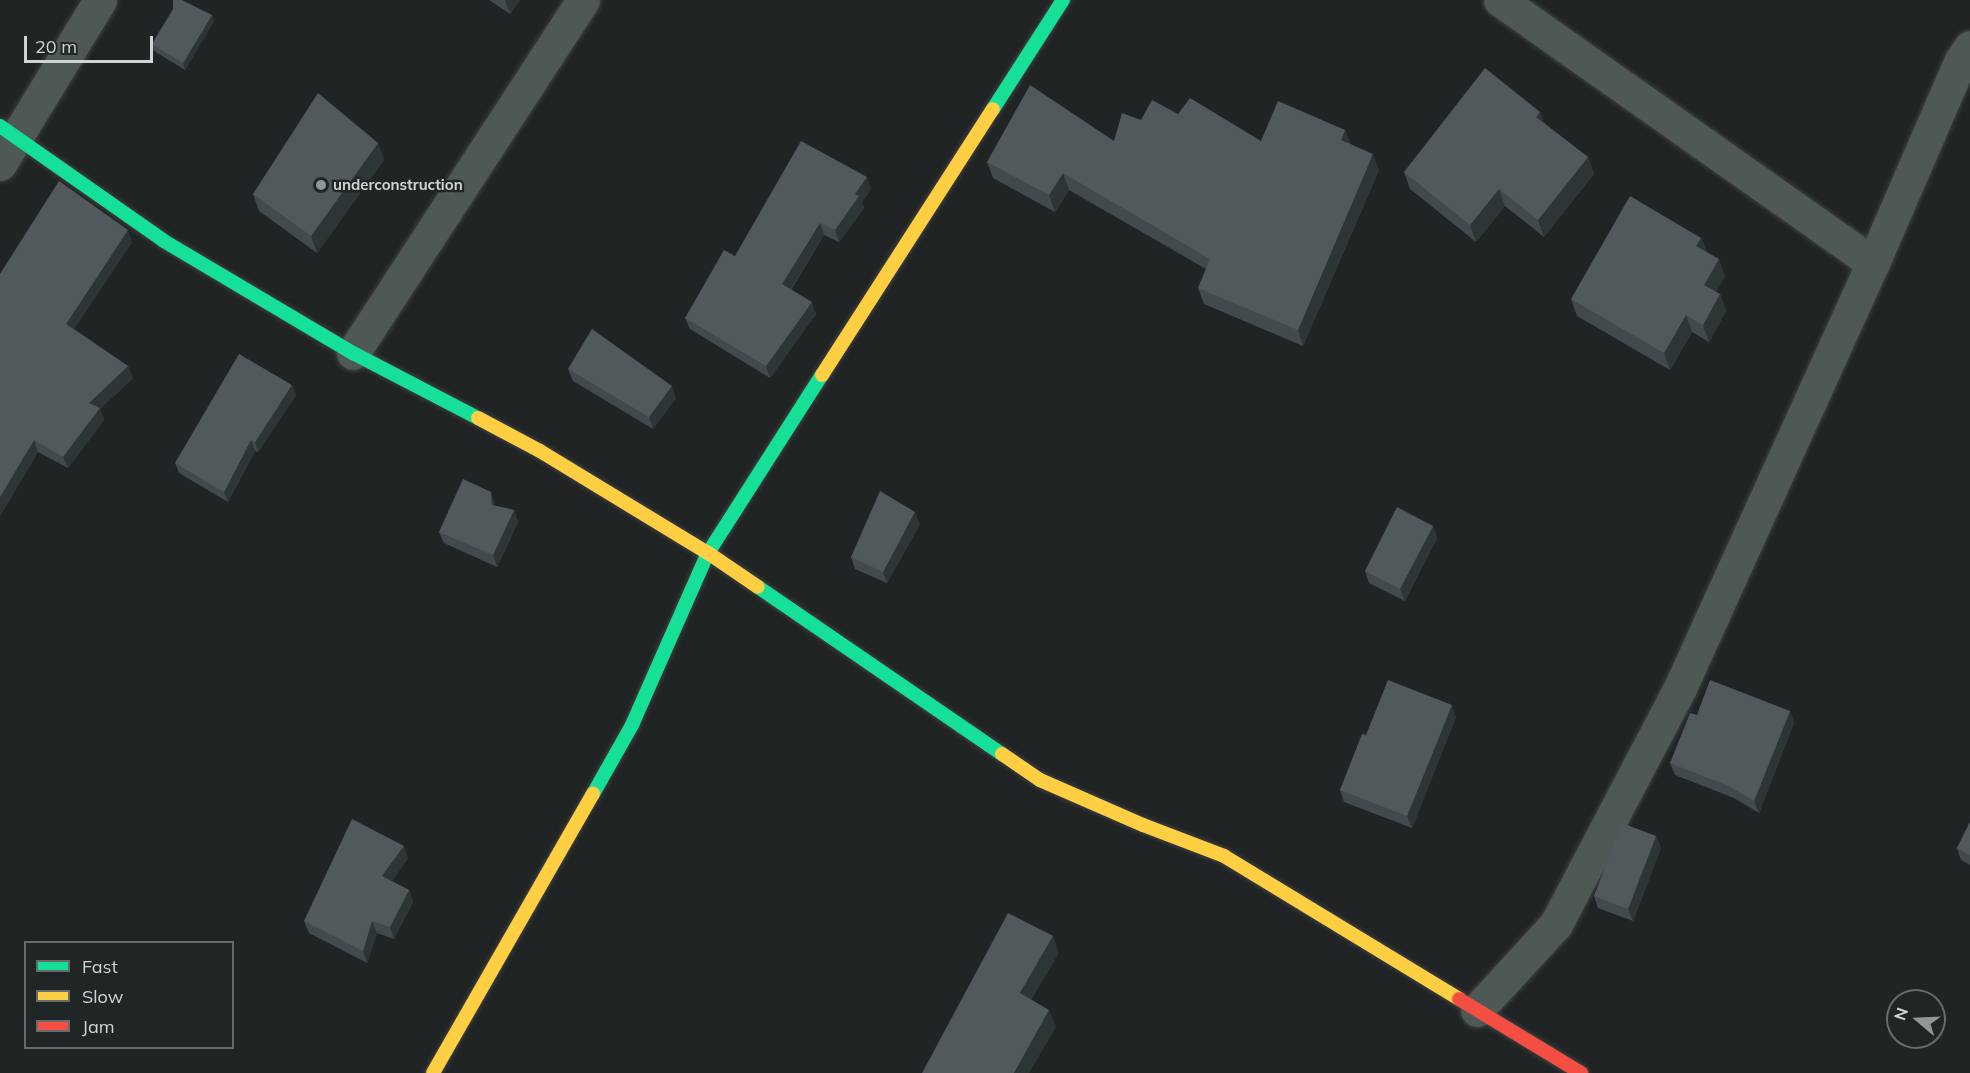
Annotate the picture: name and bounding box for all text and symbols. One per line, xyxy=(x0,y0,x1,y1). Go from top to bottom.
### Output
scale bar xyxy=(27,24,156,62)
text: 20 m xyxy=(35,35,77,58)
place label: underconstruction xyxy=(333,176,463,194)
marker: underconstruction xyxy=(314,178,328,192)
legend xyxy=(24,941,234,1049)
text: Fast xyxy=(82,955,118,978)
text: Slow xyxy=(82,985,123,1008)
north arrow xyxy=(1886,989,1946,1049)
text: N xyxy=(1889,1005,1912,1023)
text: Jam xyxy=(82,1015,115,1038)

